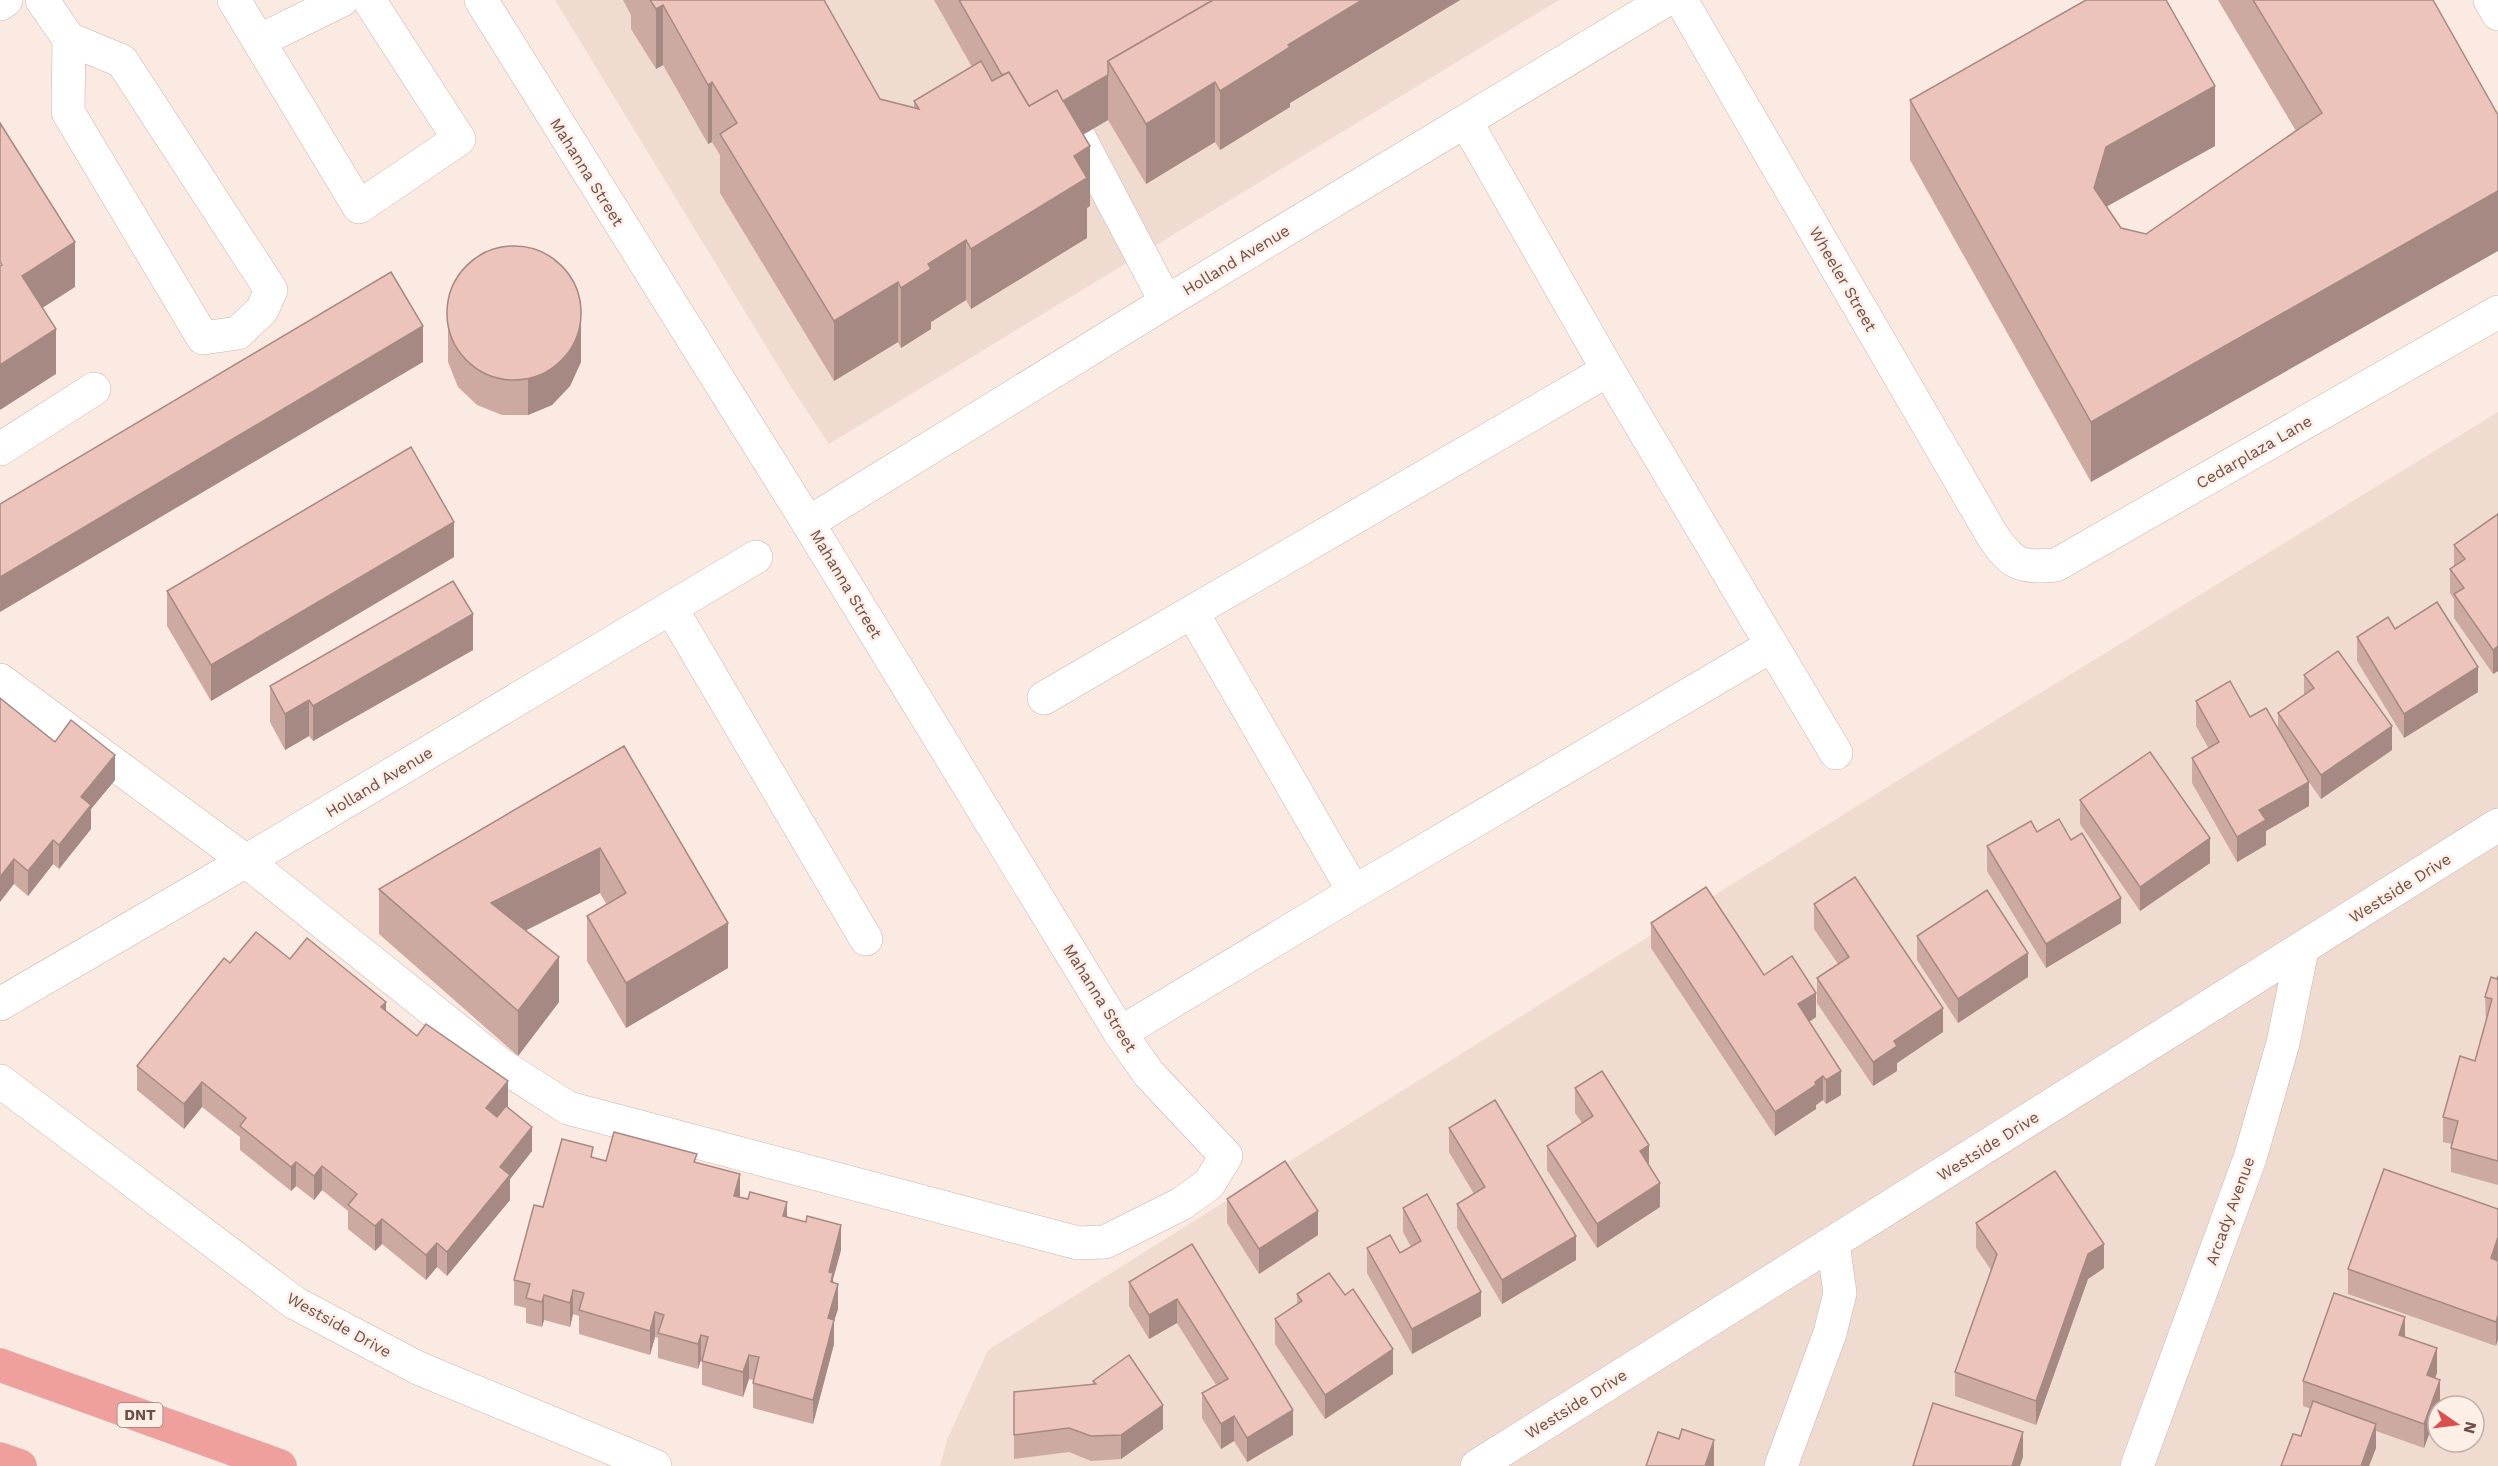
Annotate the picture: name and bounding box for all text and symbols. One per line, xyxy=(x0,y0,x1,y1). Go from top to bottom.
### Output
street label: Mahanna Street xyxy=(546,115,628,230)
street label: Holland Avenue xyxy=(1179,221,1293,299)
street label: Wheeler Street xyxy=(1805,223,1881,335)
street label: Cedarplaza Lane xyxy=(2193,411,2315,493)
street label: Mahanna Street xyxy=(806,526,886,642)
street label: Holland Avenue xyxy=(322,743,436,821)
street label: Westside Drive xyxy=(2346,849,2454,927)
street label: Mahanna Street xyxy=(1059,941,1141,1056)
street label: Westside Drive xyxy=(1934,1107,2042,1185)
street label: Arcady Avenue xyxy=(2202,1154,2258,1268)
street label: Westside Drive xyxy=(283,1288,395,1362)
street label: Westside Drive xyxy=(1522,1365,1630,1443)
north arrow xyxy=(2426,1394,2486,1454)
road number: DNT xyxy=(118,1403,162,1427)
text: N xyxy=(2459,1419,2481,1436)

